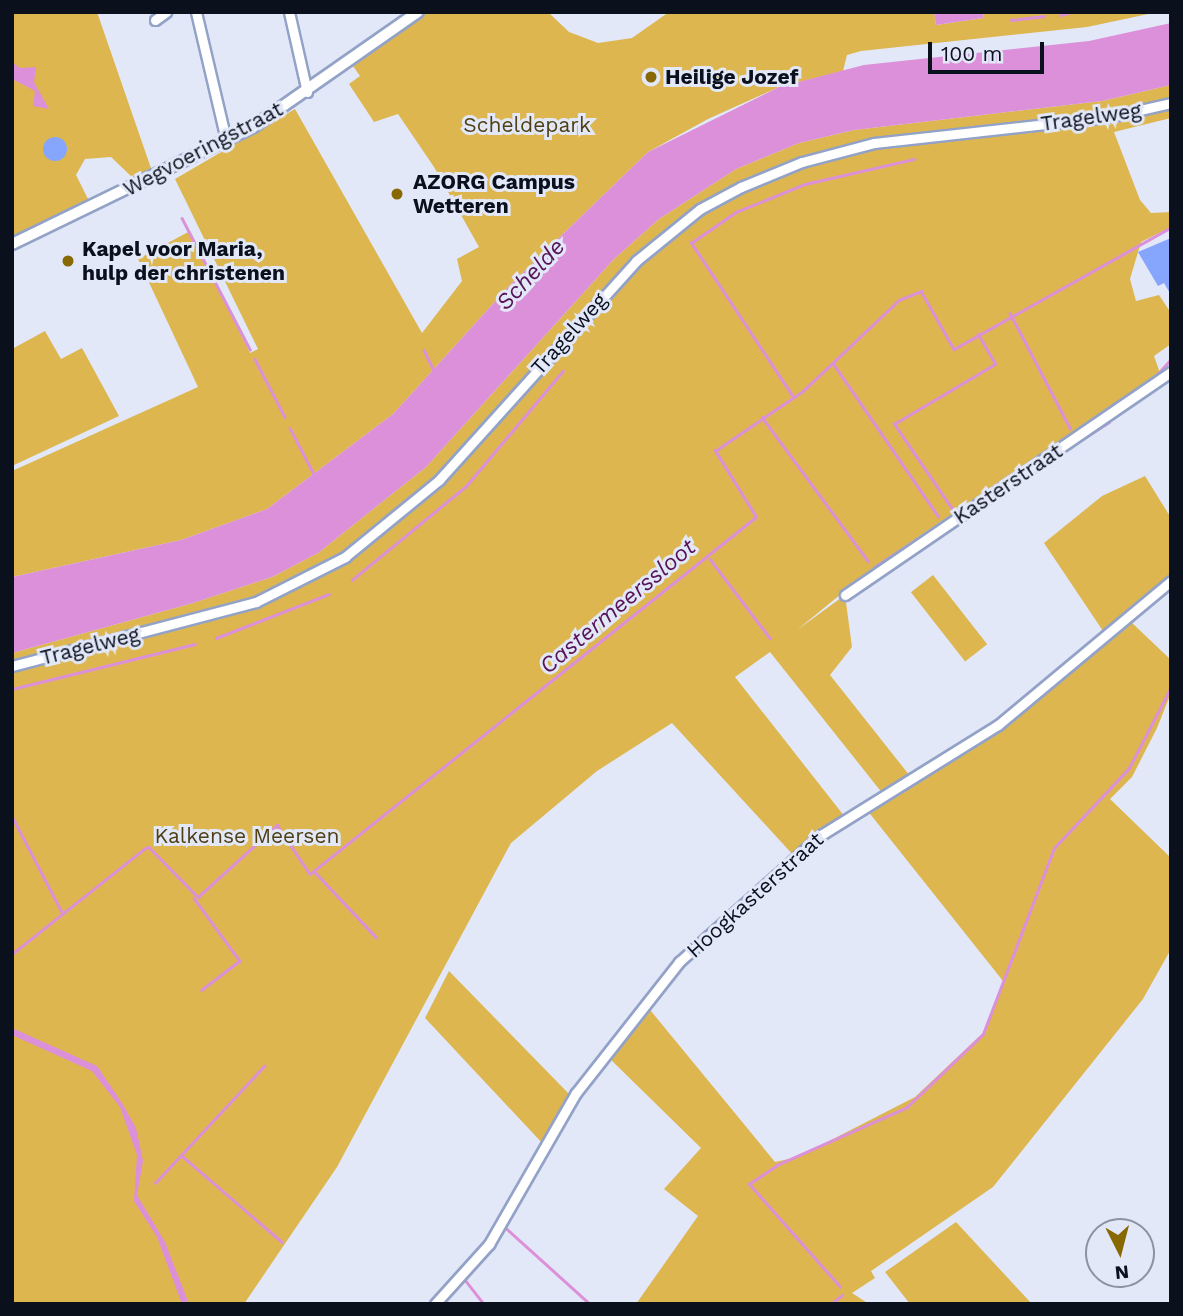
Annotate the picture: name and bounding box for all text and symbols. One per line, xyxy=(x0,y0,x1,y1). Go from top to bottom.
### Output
scale bar xyxy=(931,28,1046,72)
text: 100 m xyxy=(941,41,1003,66)
place label: Heilige Jozef xyxy=(665,64,799,90)
marker: Heilige Jozef xyxy=(643,69,659,85)
street label: Wegvoeringstraat xyxy=(119,96,287,202)
street label: Tragelweg xyxy=(1039,97,1143,137)
park label: Scheldepark xyxy=(463,112,591,138)
place label: AZORG Campus Wetteren xyxy=(413,169,575,219)
marker: AZORG Campus Wetteren xyxy=(387,184,407,204)
water label: Schelde xyxy=(491,233,571,317)
place label: Kapel voor Maria, hulp der christenen xyxy=(82,236,285,286)
marker: Kapel voor Maria, hulp der christenen xyxy=(60,253,76,269)
street label: Tragelweg xyxy=(526,288,612,380)
street label: Kasterstraat xyxy=(949,438,1067,530)
water label: Castermeerssloot xyxy=(534,534,702,680)
street label: Tragelweg xyxy=(38,622,142,670)
park label: Kalkense Meersen xyxy=(154,823,340,849)
street label: Hoogkasterstraat xyxy=(681,827,829,963)
north arrow xyxy=(1085,1218,1155,1288)
text: N xyxy=(1114,1260,1130,1285)

